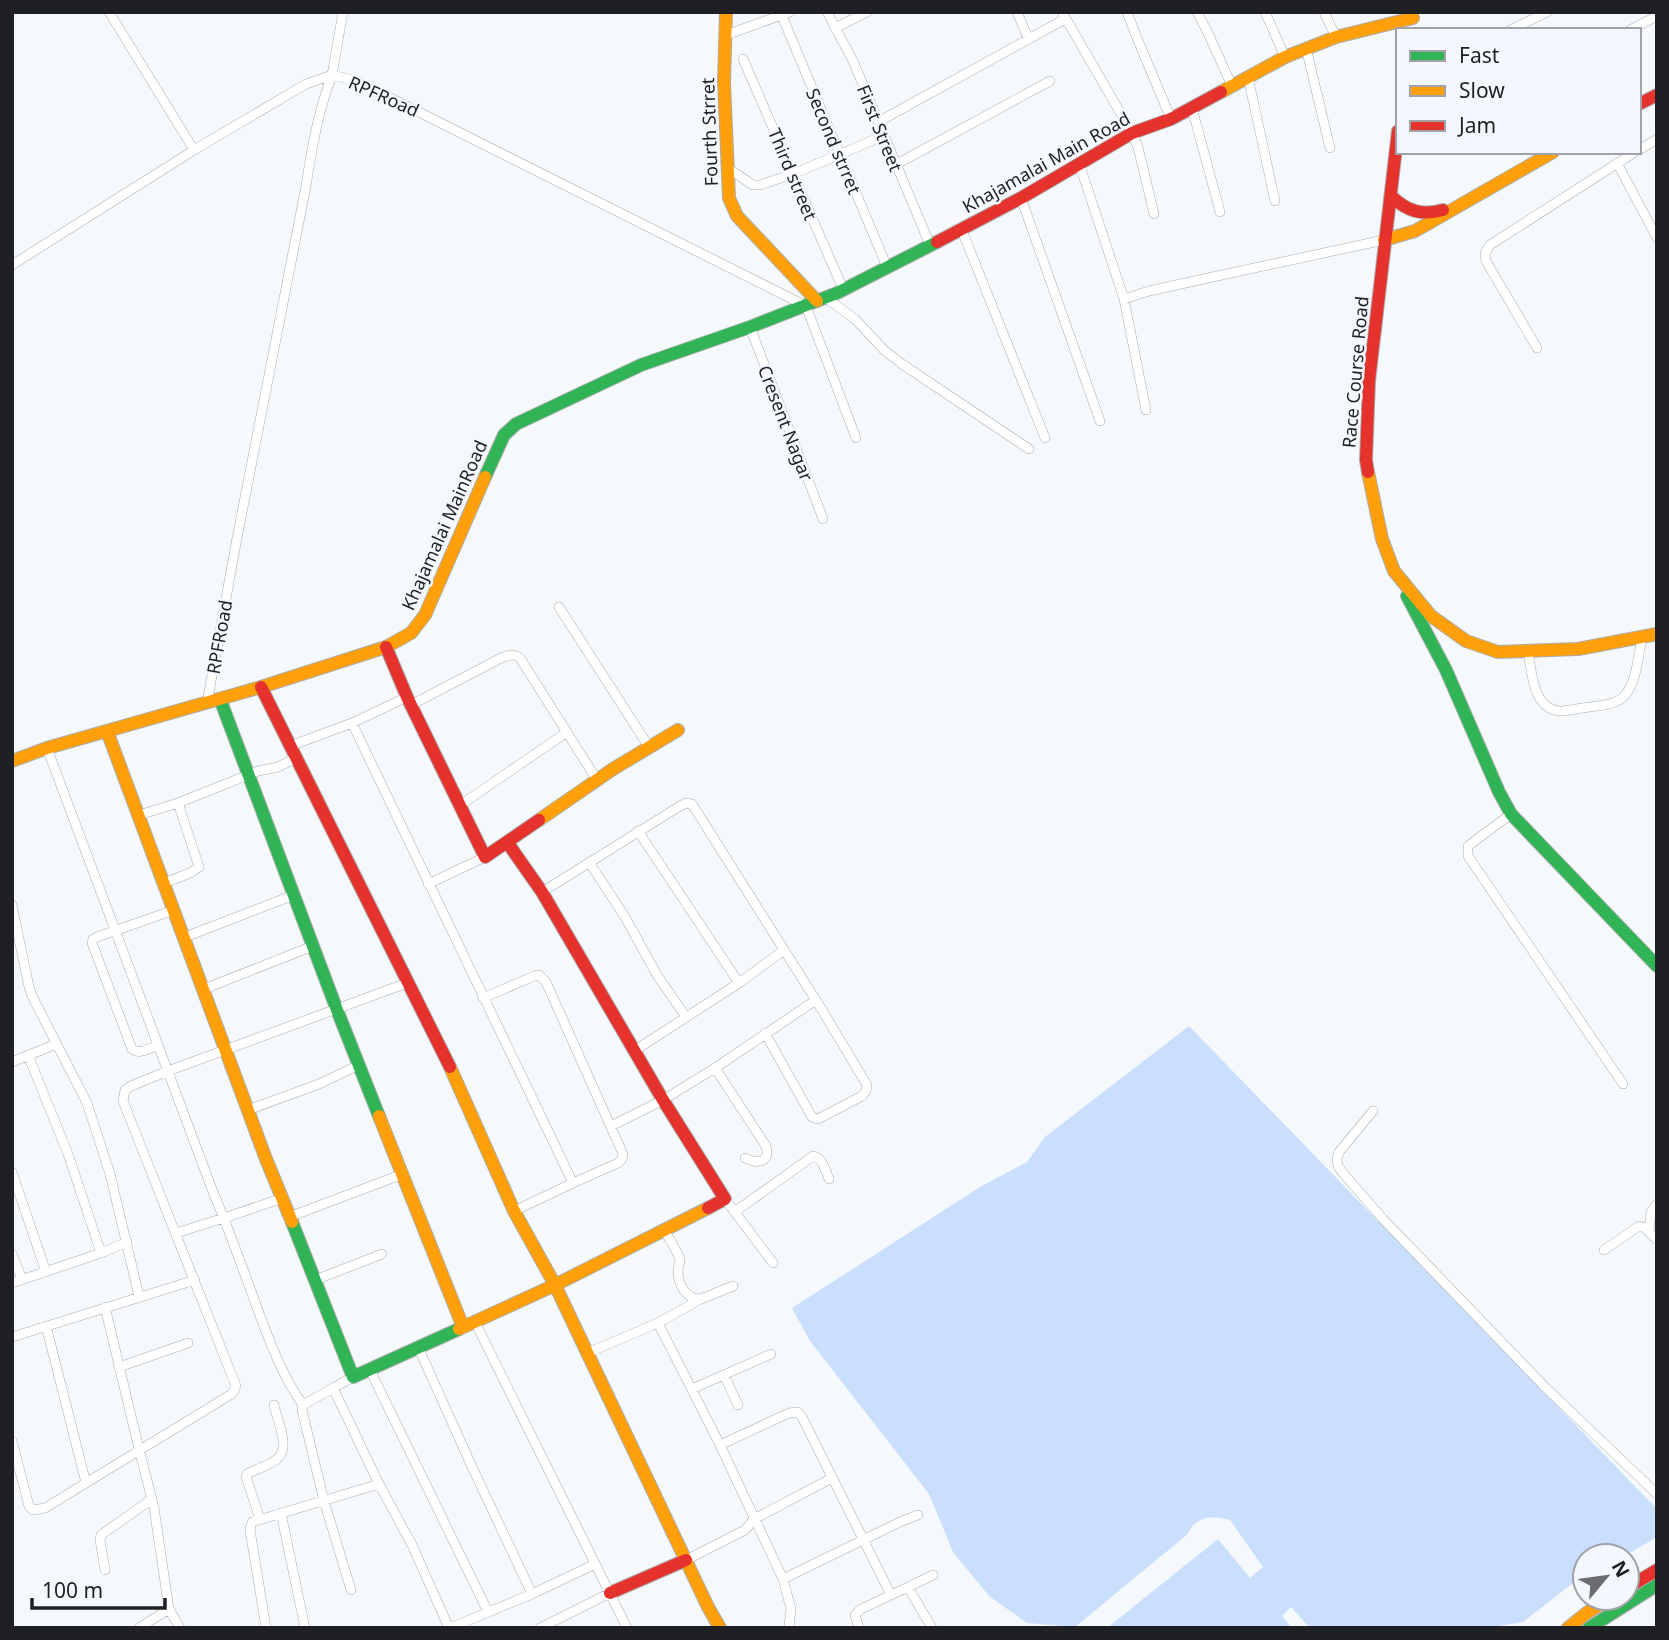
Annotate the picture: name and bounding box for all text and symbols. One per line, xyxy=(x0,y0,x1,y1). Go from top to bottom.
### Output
legend xyxy=(1396,28,1641,154)
text: Fast xyxy=(1459,41,1500,69)
street label: RPFRoad xyxy=(345,70,423,122)
text: Slow xyxy=(1459,76,1505,104)
street label: Fourth Strret xyxy=(695,77,723,187)
street label: First Street xyxy=(852,81,908,175)
street label: Second strret xyxy=(801,84,867,198)
street label: Khajamalai Main Road xyxy=(958,106,1134,218)
text: Jam xyxy=(1457,111,1496,139)
street label: Third street xyxy=(763,124,823,224)
street label: Race Course Road xyxy=(1336,295,1374,449)
street label: Cresent Nagar xyxy=(753,362,819,485)
street label: Khajamalai MainRoad xyxy=(396,436,492,614)
street label: RPFRoad xyxy=(201,598,237,676)
north arrow xyxy=(1571,1542,1641,1612)
text: N xyxy=(1606,1556,1636,1582)
scale bar xyxy=(32,1566,164,1610)
text: 100 m xyxy=(42,1576,103,1604)

